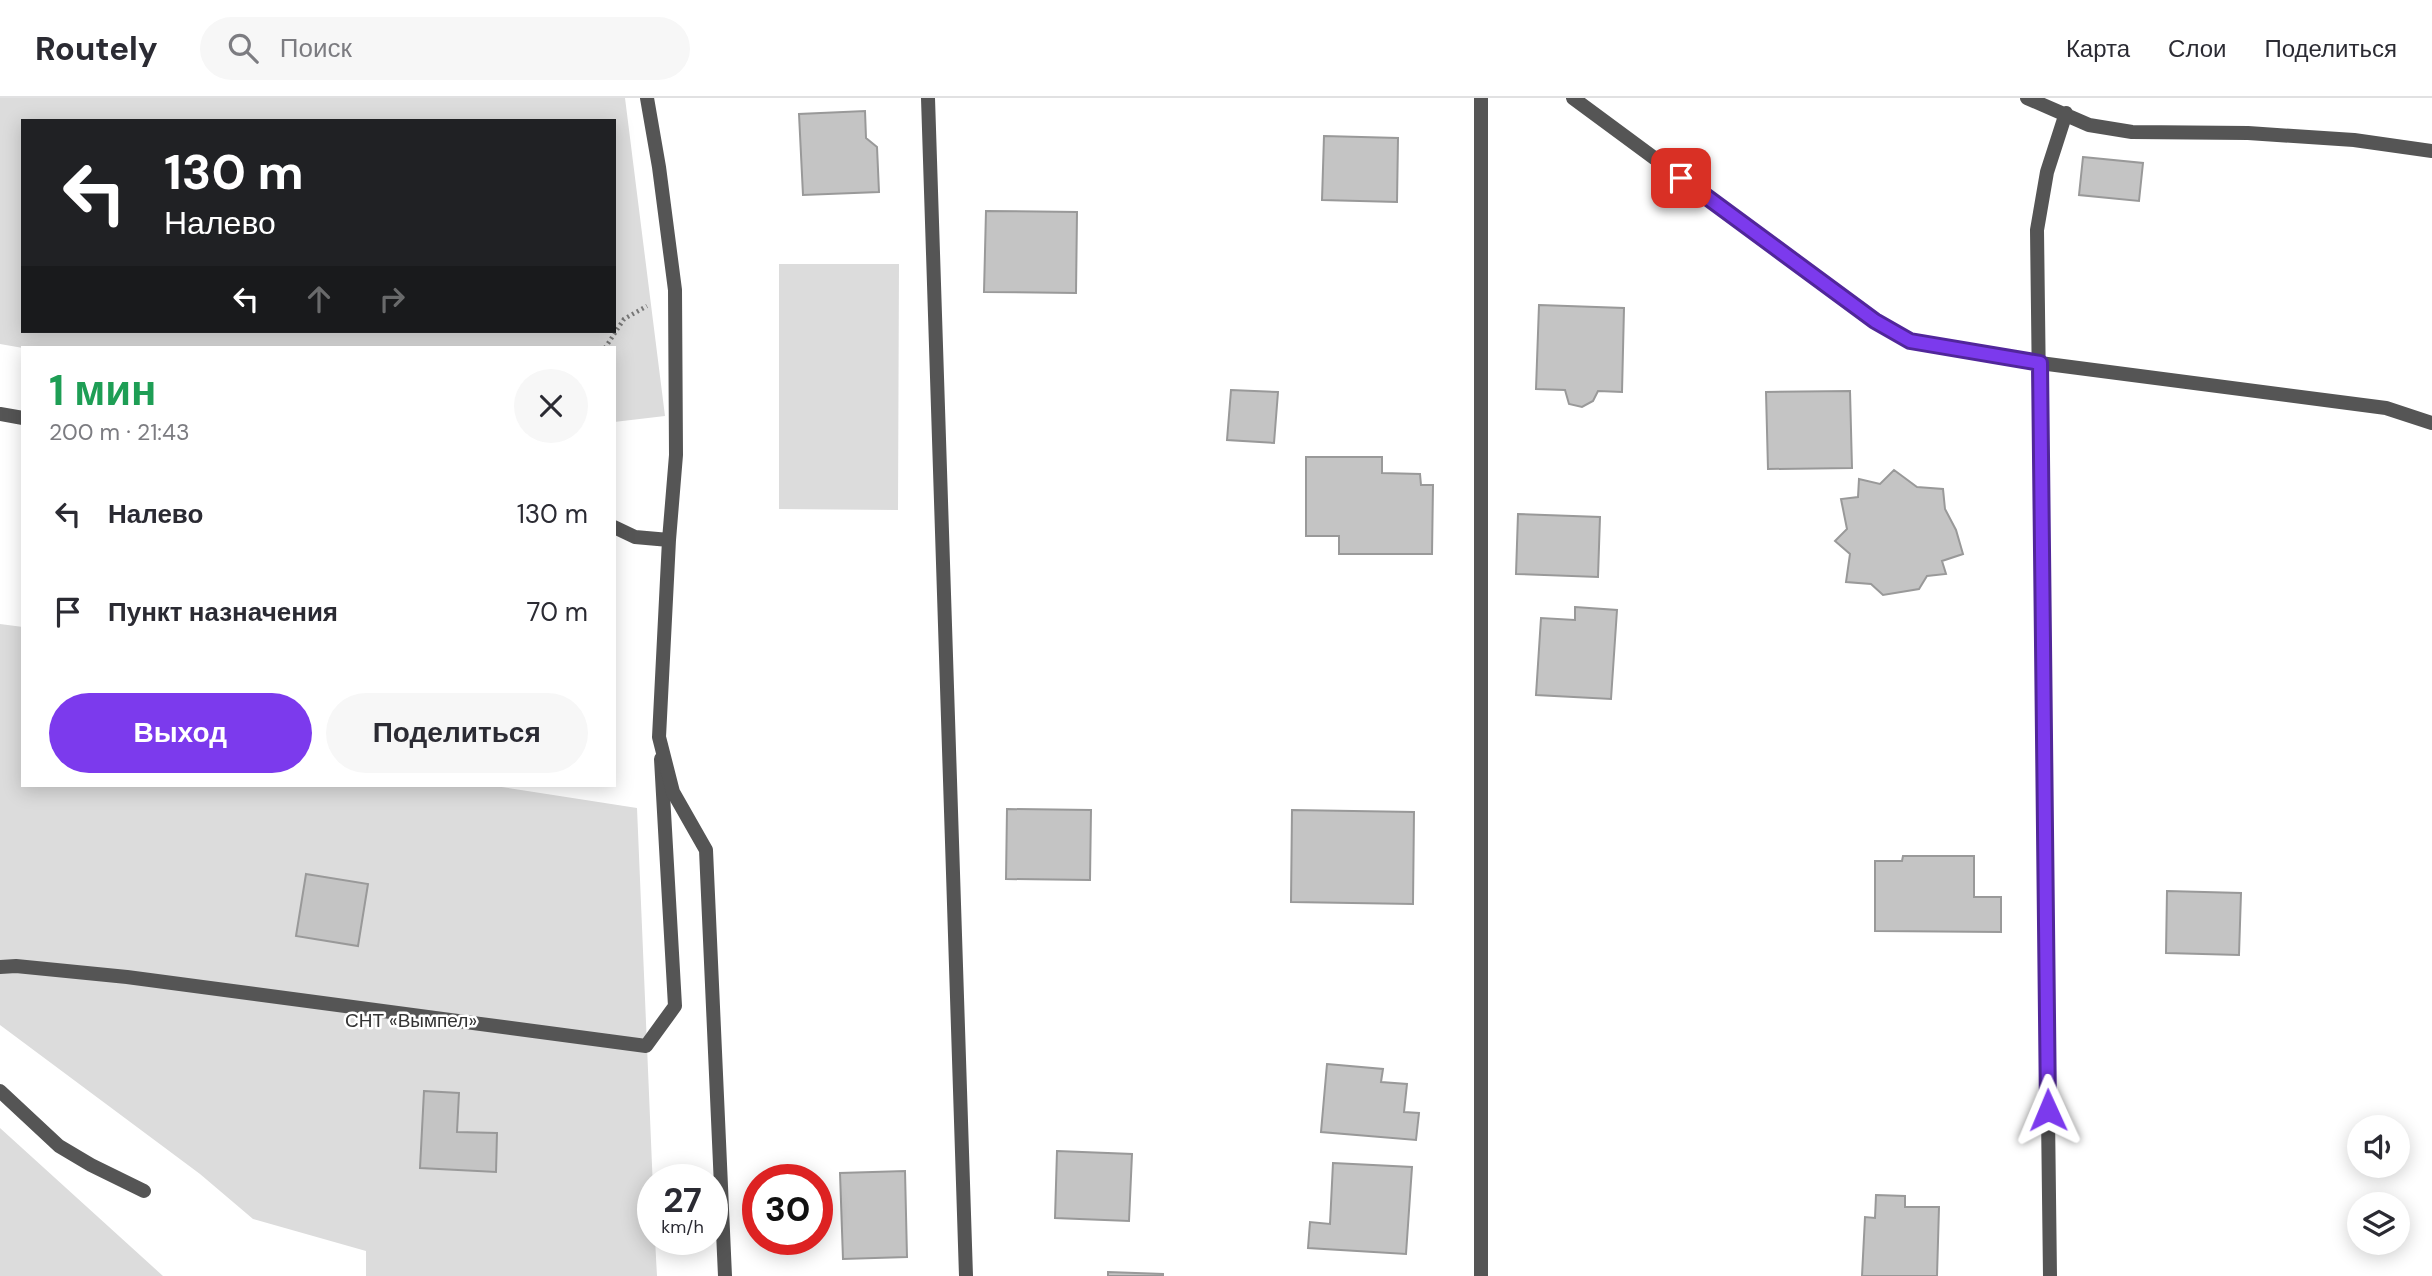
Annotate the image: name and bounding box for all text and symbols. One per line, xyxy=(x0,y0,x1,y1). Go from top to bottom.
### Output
search box xyxy=(200,17,690,80)
text: Routely xyxy=(35,27,158,70)
icon: search xyxy=(224,29,262,67)
text: Поиск xyxy=(280,31,352,65)
text: Карта xyxy=(2066,33,2130,64)
text: Слои xyxy=(2168,33,2226,64)
text: Поделиться xyxy=(2264,33,2397,64)
text: 130 m xyxy=(164,140,304,204)
icon: left xyxy=(49,147,140,238)
pin xyxy=(1651,148,1711,208)
icon: arrive xyxy=(1662,159,1700,197)
text: Налево xyxy=(164,202,276,244)
icon: left xyxy=(227,280,265,318)
icon: ahead xyxy=(300,280,338,318)
icon: right xyxy=(373,280,411,318)
text: 1 мин xyxy=(49,363,156,418)
button: close xyxy=(514,369,588,443)
text: 200 m · 21:43 xyxy=(49,417,190,447)
icon: left xyxy=(49,495,87,533)
text: Налево xyxy=(108,497,203,531)
text: 130 m xyxy=(517,497,588,531)
icon: arrive xyxy=(49,593,87,631)
text: Пункт назначения xyxy=(108,595,338,629)
text: 70 m xyxy=(527,595,588,629)
button: Выход xyxy=(49,693,312,773)
button: Поделиться xyxy=(326,693,588,773)
park label: СНТ «Вымпел» xyxy=(345,1008,477,1033)
position arrow xyxy=(2011,1073,2085,1147)
map controls xyxy=(2347,1115,2410,1255)
button: sound xyxy=(2347,1115,2410,1178)
speed limit sign: 30 xyxy=(742,1164,833,1255)
text: 27 xyxy=(663,1177,702,1223)
button: layers xyxy=(2347,1192,2410,1255)
text: km/h xyxy=(661,1215,704,1239)

